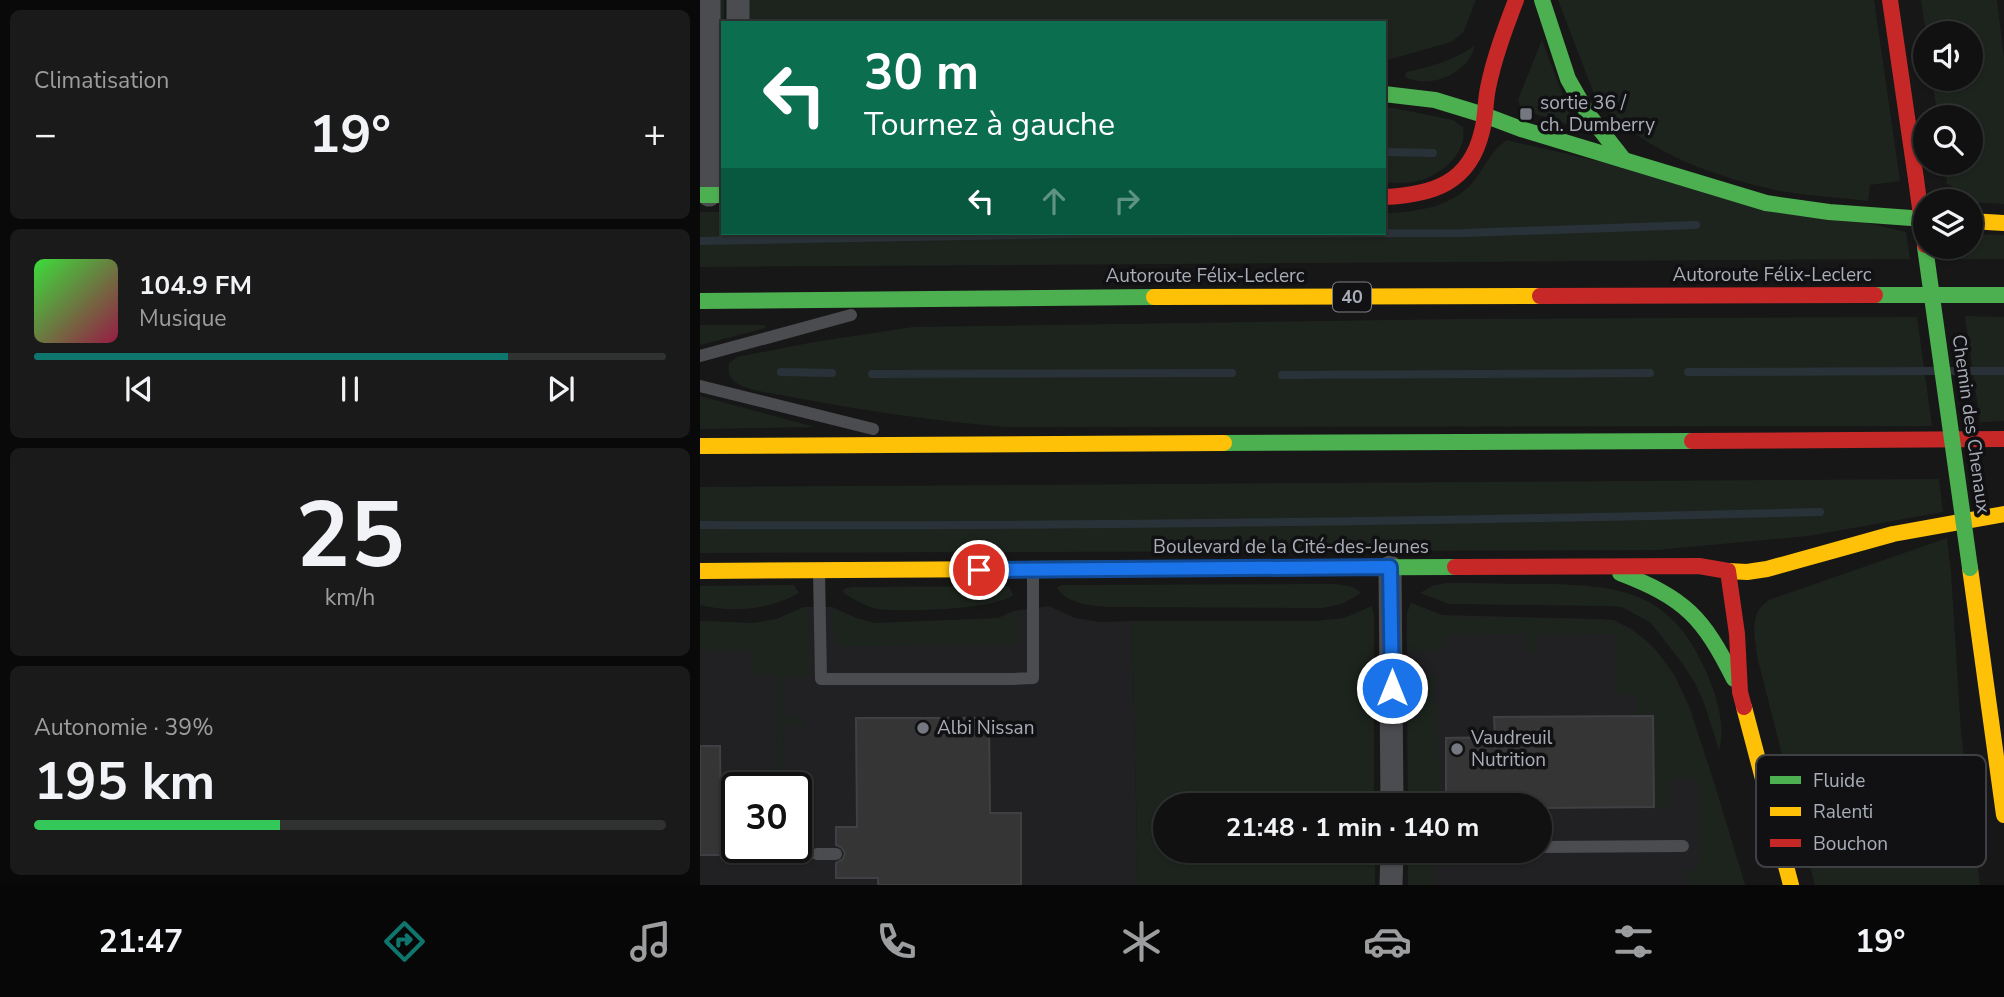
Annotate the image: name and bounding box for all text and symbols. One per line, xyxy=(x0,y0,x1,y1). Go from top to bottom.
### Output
map controls xyxy=(1913,21,1983,259)
button: sound xyxy=(1913,21,1983,91)
text: 30 m xyxy=(864,39,979,106)
icon: left xyxy=(749,49,840,140)
text: Climatisation xyxy=(34,65,169,96)
place label: sortie 36 / ch. Dumberry xyxy=(1540,90,1655,138)
text: 19° xyxy=(309,99,391,170)
text: Tournez à gauche xyxy=(864,103,1115,146)
button: search xyxy=(1913,105,1983,175)
marker: sortie 36 / ch. Dumberry xyxy=(1518,106,1534,122)
text: − xyxy=(34,109,57,160)
text: + xyxy=(643,109,666,160)
icon: left xyxy=(962,182,1000,220)
icon: ahead xyxy=(1035,182,1073,220)
icon: right xyxy=(1108,182,1146,220)
button: layers xyxy=(1913,189,1983,259)
street label: Autoroute Félix-Leclerc xyxy=(1673,262,1872,288)
street label: Autoroute Félix-Leclerc xyxy=(1106,263,1305,289)
text: 104.9 FM xyxy=(139,268,252,303)
road number: 40 xyxy=(1333,282,1371,312)
text: Musique xyxy=(139,303,227,334)
street label: Chemin des Chenaux xyxy=(1946,333,1996,515)
icon: previous xyxy=(120,370,158,408)
icon: pause xyxy=(331,370,369,408)
icon: next xyxy=(542,370,580,408)
text: 25 xyxy=(295,474,405,598)
street label: Boulevard de la Cité-des-Jeunes xyxy=(1153,534,1429,560)
pin xyxy=(949,540,1009,600)
icon: arrive xyxy=(960,551,998,589)
text: km/h xyxy=(325,582,375,613)
position arrow xyxy=(1355,651,1429,725)
text: Autonomie · 39% xyxy=(34,712,214,743)
place label: Albi Nissan xyxy=(937,715,1034,741)
marker: Albi Nissan xyxy=(915,720,931,736)
place label: Vaudreuil Nutrition xyxy=(1470,725,1553,773)
marker: Vaudreuil Nutrition xyxy=(1449,741,1465,757)
text: 195 km xyxy=(34,746,215,817)
legend xyxy=(1756,755,1986,867)
text: Fluide xyxy=(1813,768,1865,794)
speed limit sign: 30 xyxy=(721,772,812,863)
text: Ralenti xyxy=(1813,799,1873,825)
text: 21:48 · 1 min · 140 m xyxy=(1226,810,1479,845)
text: Bouchon xyxy=(1813,831,1888,857)
icon: directions xyxy=(380,917,429,966)
icon: music xyxy=(626,917,675,966)
icon: phone xyxy=(872,917,921,966)
icon: climate xyxy=(1117,917,1166,966)
icon: car xyxy=(1363,917,1412,966)
icon: filters xyxy=(1609,917,1658,966)
text: 21:47 xyxy=(98,920,183,963)
text: 19° xyxy=(1855,920,1905,963)

